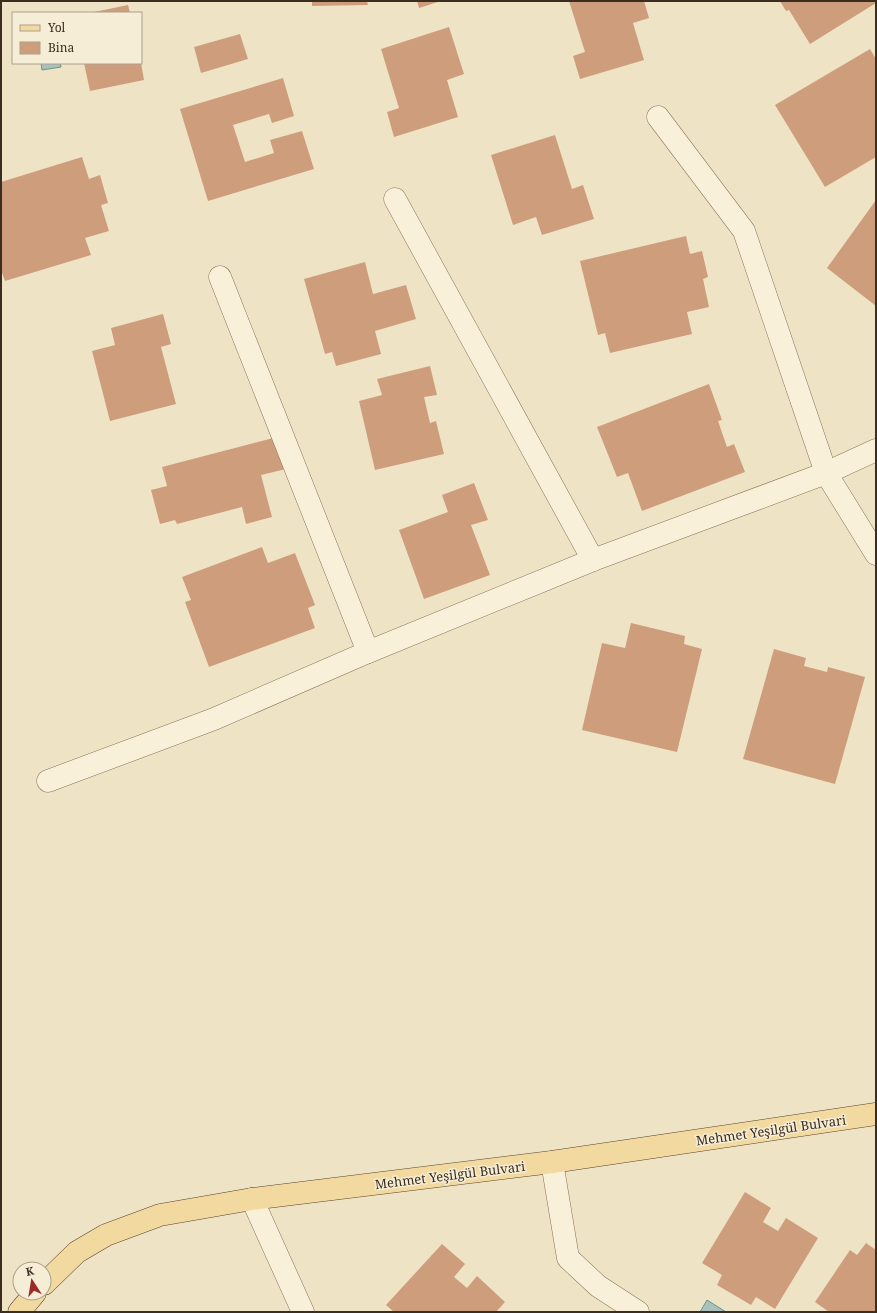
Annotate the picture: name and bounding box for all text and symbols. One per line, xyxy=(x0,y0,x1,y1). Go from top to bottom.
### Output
legend xyxy=(12,12,142,64)
text: Yol xyxy=(47,19,66,36)
text: Bina xyxy=(48,39,74,56)
street label: Mehmet Yeşilgül Bulvari xyxy=(695,1111,847,1149)
street label: Mehmet Yeşilgül Bulvari xyxy=(374,1157,526,1193)
north arrow xyxy=(12,1261,52,1301)
text: K xyxy=(24,1262,36,1279)

